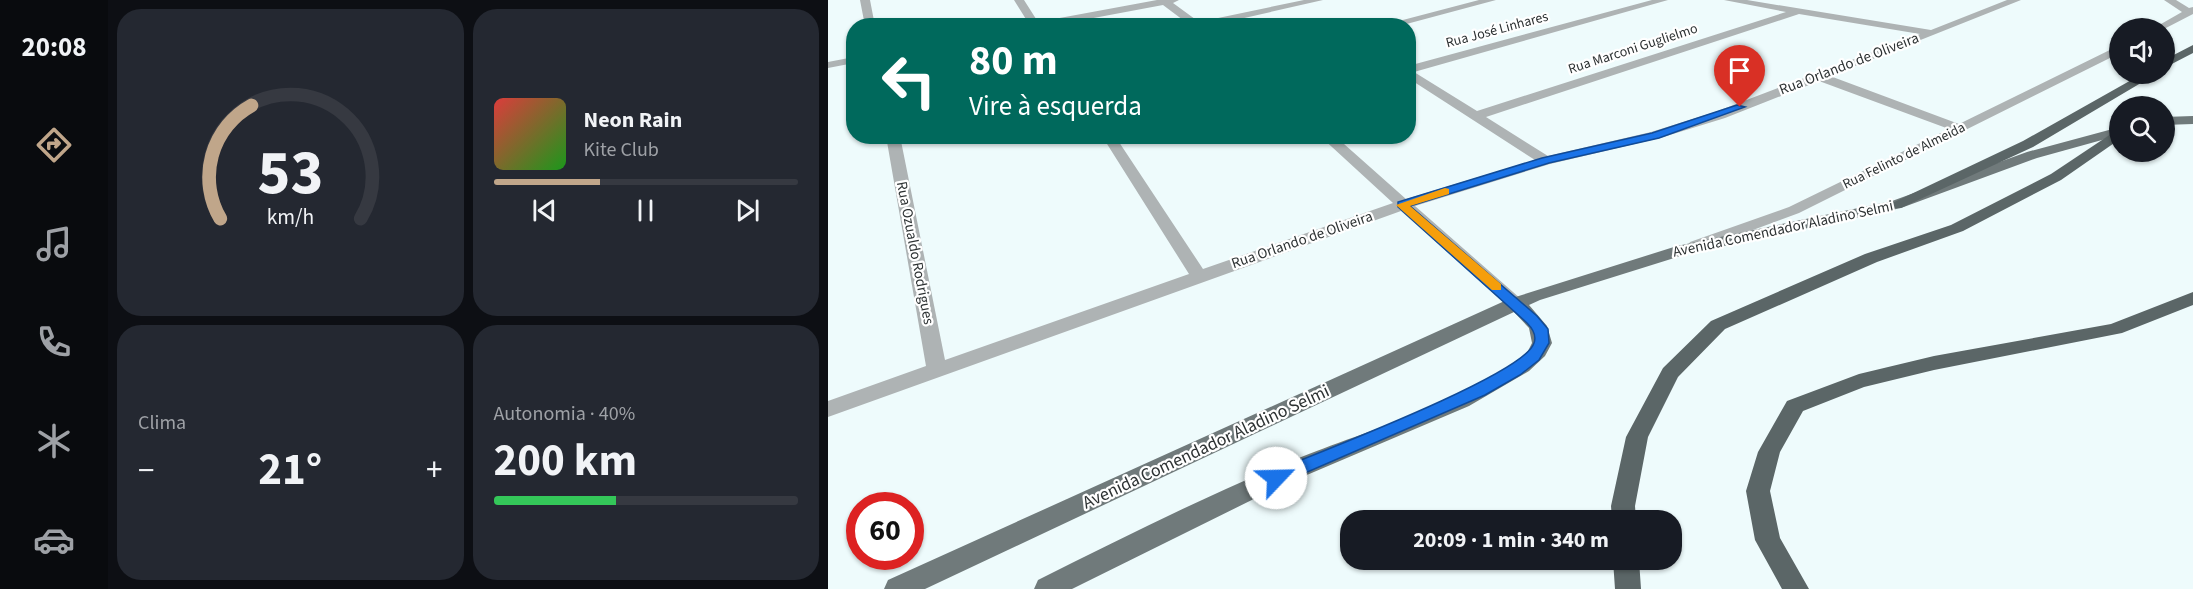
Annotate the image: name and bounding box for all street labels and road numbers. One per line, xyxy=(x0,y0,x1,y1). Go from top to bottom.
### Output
street label: Rua José Linhares xyxy=(1443,7,1551,53)
street label: Rua Marconi Guglielmo xyxy=(1566,19,1700,79)
street label: Rua Orlando de Oliveira xyxy=(1776,28,1922,100)
street label: Rua Felinto de Almeida xyxy=(1839,118,1969,194)
street label: Rua Ozualdo Rodrigues xyxy=(891,180,939,326)
street label: Avenida Comendador Aladino Selmi xyxy=(1671,195,1895,263)
street label: Rua Orlando de Oliveira xyxy=(1229,206,1375,274)
street label: Avenida Comendador Aladino Selmi xyxy=(1078,379,1334,515)

